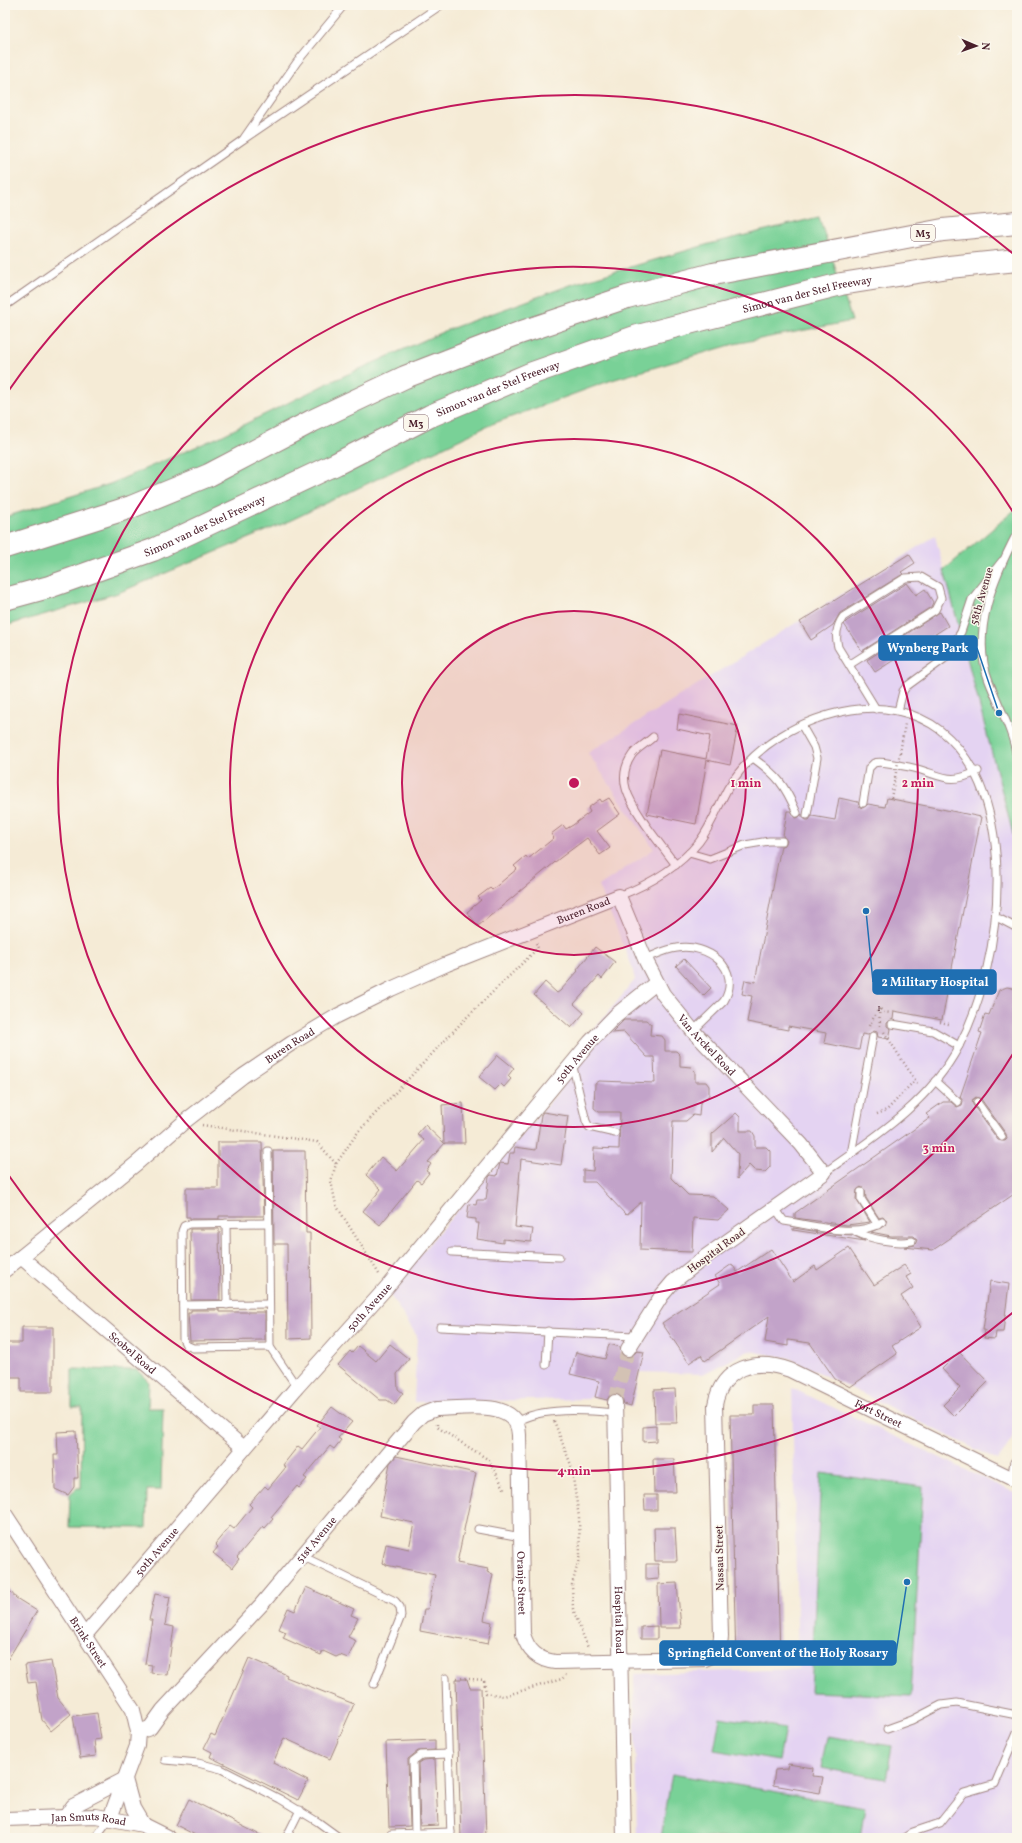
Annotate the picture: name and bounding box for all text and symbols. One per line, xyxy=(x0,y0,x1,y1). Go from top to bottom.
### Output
north arrow xyxy=(956,26,996,66)
text: N xyxy=(977,42,992,51)
road number: M3 xyxy=(911,225,935,241)
street label: Simon van der Stel Freeway xyxy=(741,273,873,318)
street label: Simon van der Stel Freeway xyxy=(434,358,562,422)
road number: M3 xyxy=(404,415,428,431)
street label: Simon van der Stel Freeway xyxy=(142,492,269,562)
street label: 58th Avenue xyxy=(967,566,998,627)
callout: Wynberg Park xyxy=(879,636,977,660)
text: Wynberg Park xyxy=(887,641,969,657)
centre of rings xyxy=(567,776,581,790)
text: 1 min xyxy=(731,776,762,792)
text: 2 min xyxy=(902,776,934,792)
street label: Buren Road xyxy=(555,894,613,929)
callout: 2 Military Hospital xyxy=(873,970,996,994)
text: 2 Military Hospital xyxy=(881,975,989,991)
house number: 1 xyxy=(877,1002,881,1015)
street label: Van Arckel Road xyxy=(673,1012,738,1080)
street label: Buren Road xyxy=(263,1025,318,1068)
street label: 50th Avenue xyxy=(553,1031,603,1087)
text: 3 min xyxy=(923,1141,955,1157)
street label: Hospital Road xyxy=(685,1225,749,1277)
street label: 50th Avenue xyxy=(344,1281,396,1335)
street label: Scobel Road xyxy=(105,1329,159,1378)
street label: Fort Street xyxy=(852,1397,904,1433)
text: 4 min xyxy=(557,1464,591,1480)
street label: 51st Avenue xyxy=(293,1514,341,1567)
street label: 50th Avenue xyxy=(132,1525,183,1580)
street label: Nassau Street xyxy=(712,1525,729,1591)
street label: Oranje Street xyxy=(512,1551,529,1616)
street label: Hospital Road xyxy=(610,1586,626,1654)
street label: Brink Street xyxy=(65,1614,110,1672)
callout: Springfield Convent of the Holy Rosary xyxy=(660,1641,896,1665)
text: Springfield Convent of the Holy Rosary xyxy=(668,1646,889,1662)
street label: Jan Smuts Road xyxy=(51,1810,127,1831)

